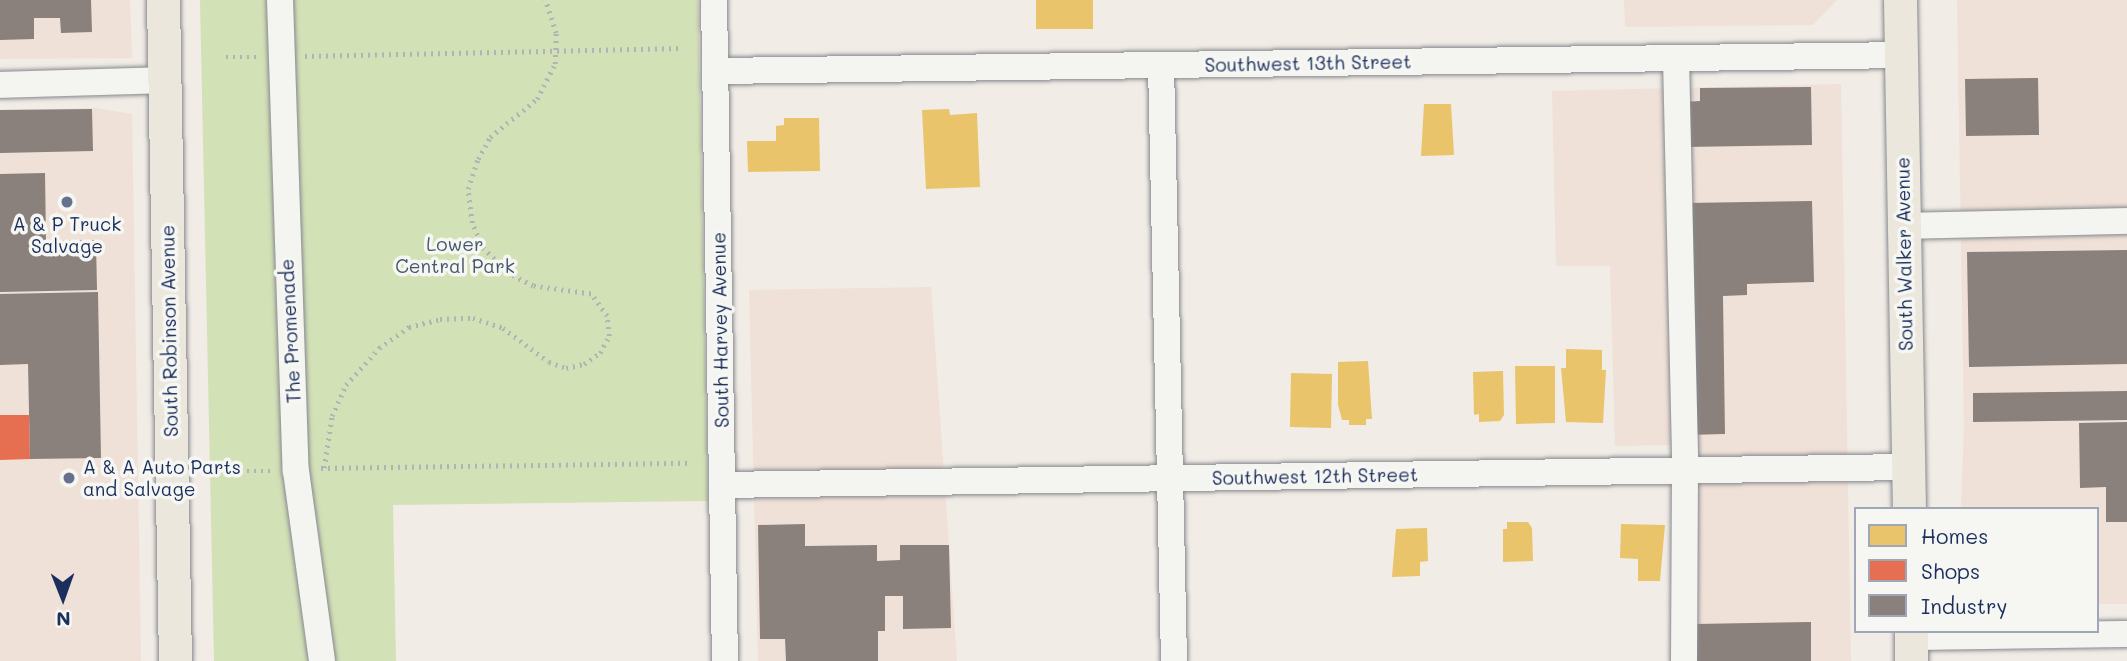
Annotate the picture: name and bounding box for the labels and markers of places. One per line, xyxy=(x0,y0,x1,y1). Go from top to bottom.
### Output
marker: A & P Truck Salvage xyxy=(59,194,75,210)
place label: A & P Truck Salvage xyxy=(13,213,121,257)
place label: A & A Auto Parts and Salvage xyxy=(83,456,241,500)
marker: A & A Auto Parts and Salvage xyxy=(61,470,77,486)

